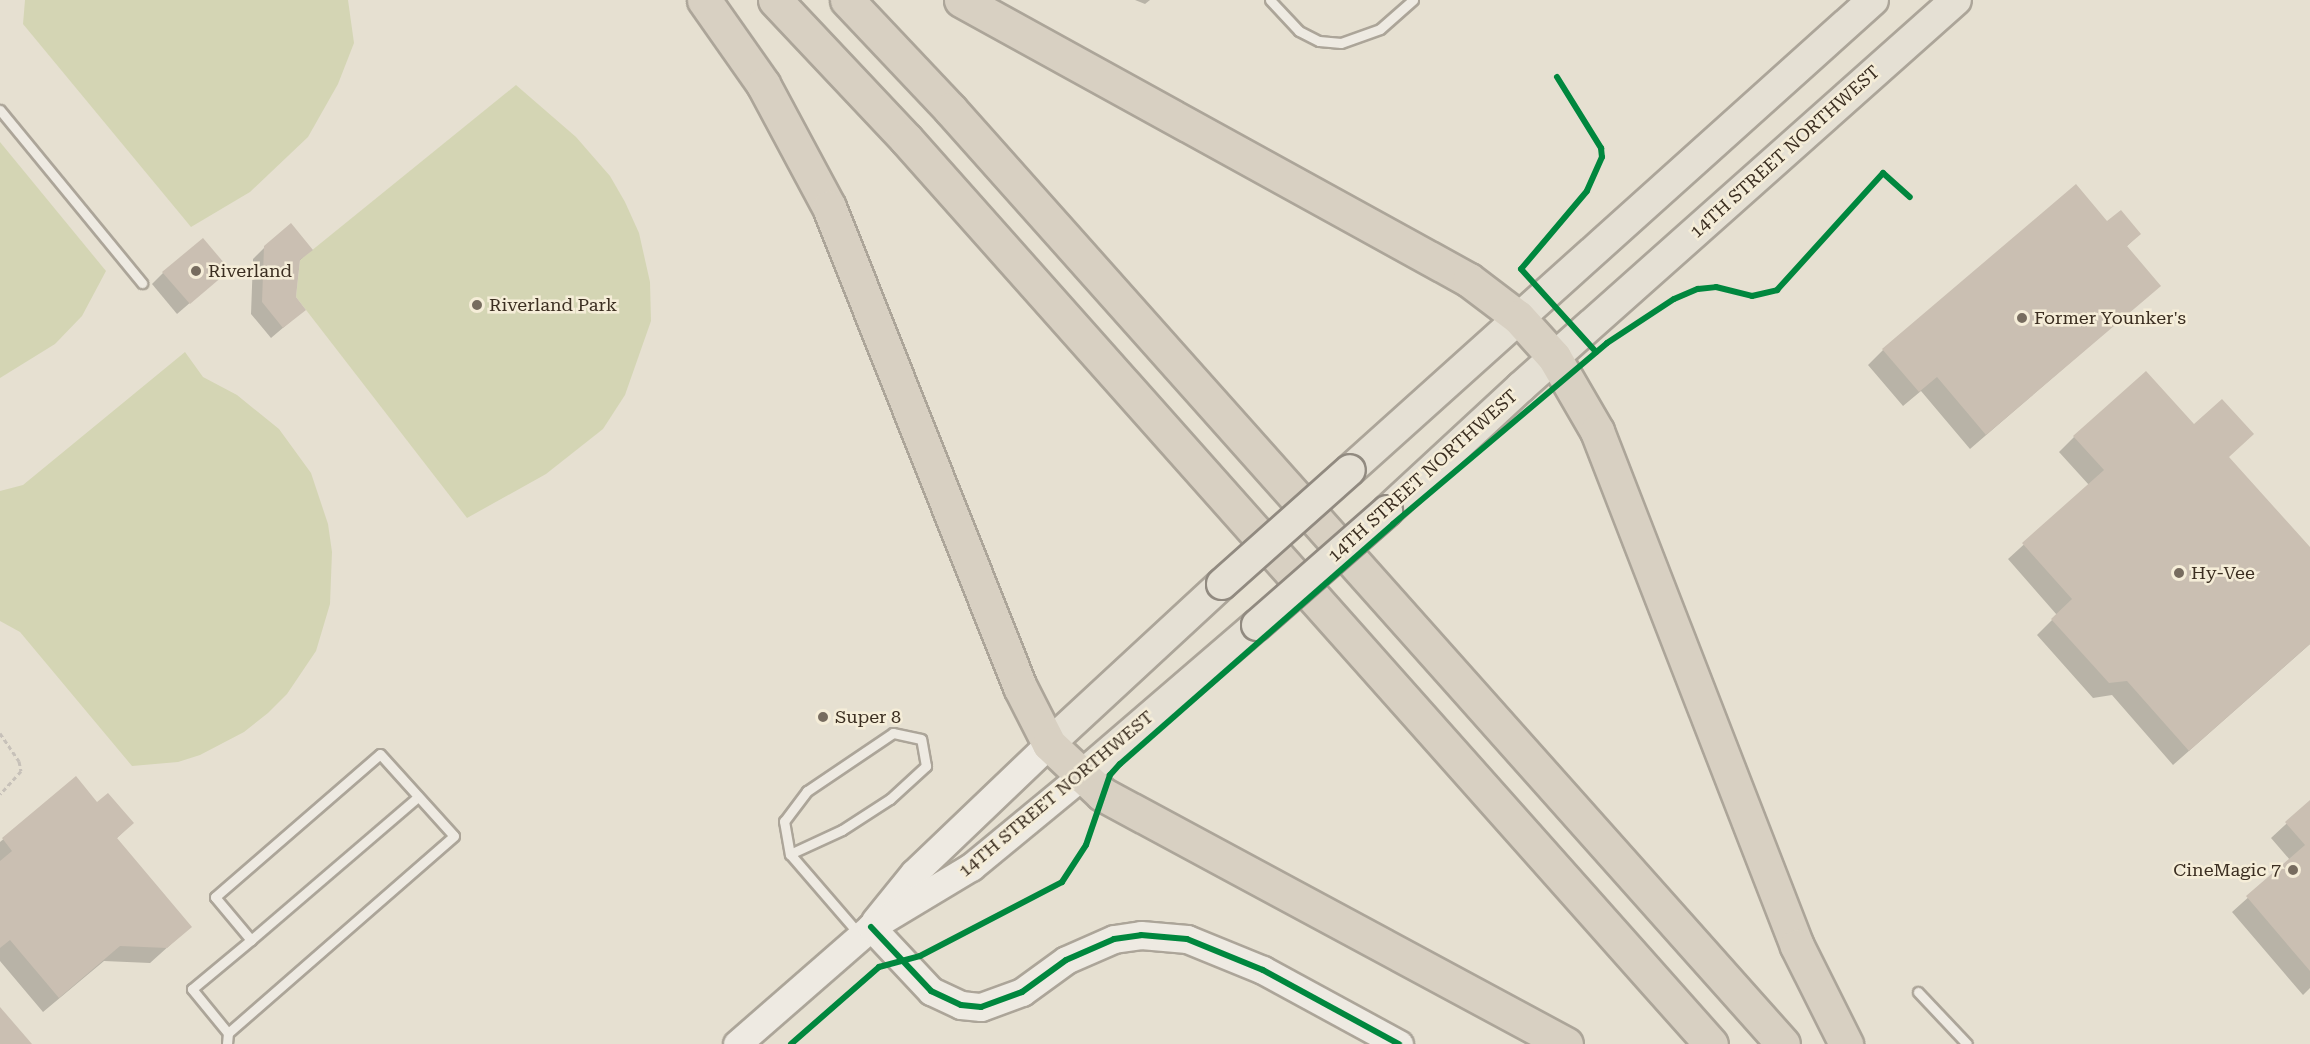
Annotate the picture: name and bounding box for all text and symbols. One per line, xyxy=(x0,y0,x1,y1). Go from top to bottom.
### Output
street label: 14TH STREET NORTHWEST xyxy=(1686,61,1884,243)
place label: Riverland xyxy=(208,260,292,282)
marker: Riverland xyxy=(189,264,203,278)
place label: Riverland Park xyxy=(489,294,617,316)
marker: Riverland Park xyxy=(470,298,484,312)
place label: Former Younker's xyxy=(2034,307,2186,329)
marker: Former Younker's xyxy=(2015,311,2029,325)
street label: 14TH STREET NORTHWEST xyxy=(1324,385,1522,567)
place label: Hy-Vee xyxy=(2191,562,2255,584)
marker: Hy-Vee xyxy=(2172,566,2186,580)
place label: Super 8 xyxy=(835,706,901,728)
street label: 14TH STREET NORTHWEST xyxy=(954,706,1158,882)
marker: Super 8 xyxy=(816,710,830,724)
place label: CineMagic 7 xyxy=(2173,859,2281,881)
marker: CineMagic 7 xyxy=(2286,863,2300,877)

